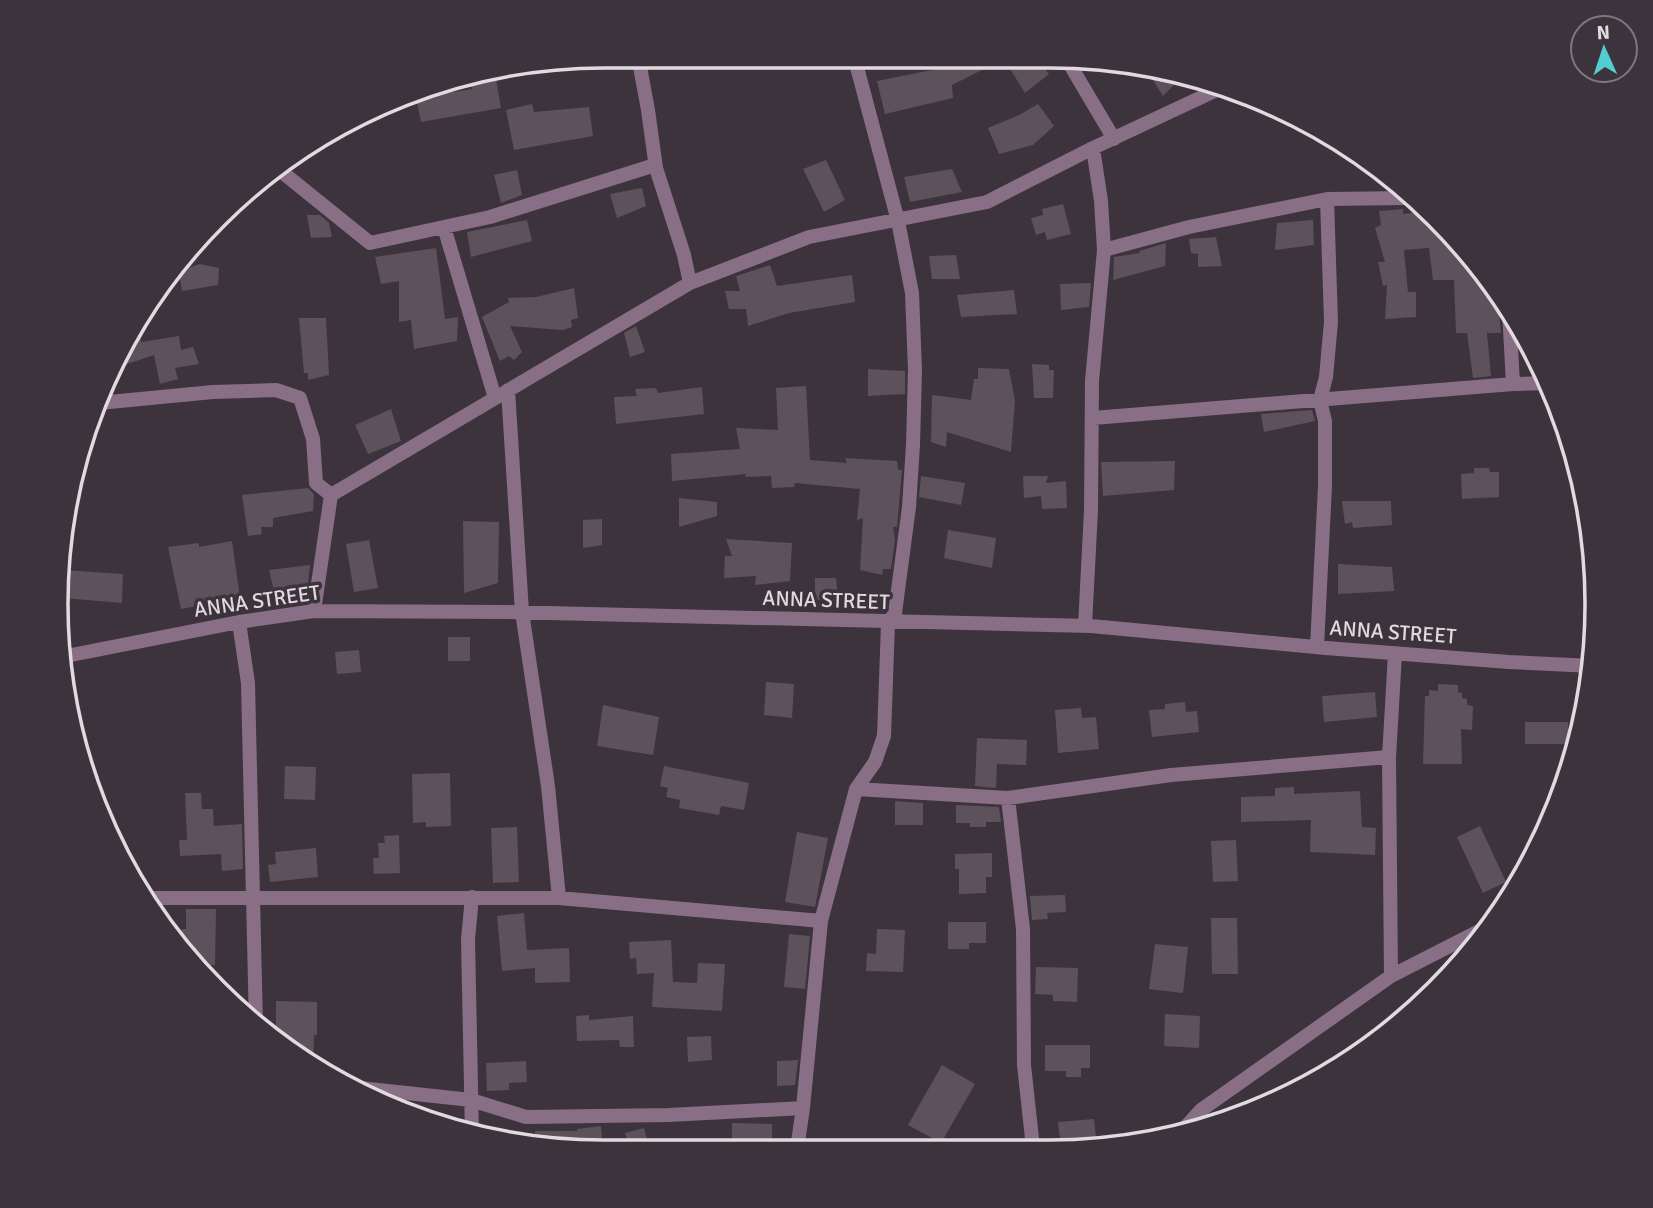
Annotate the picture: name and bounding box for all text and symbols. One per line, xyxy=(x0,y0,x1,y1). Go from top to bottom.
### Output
north arrow xyxy=(1569,14,1639,84)
text: N xyxy=(1596,21,1610,45)
street label: ANNA STREET xyxy=(192,579,322,623)
street label: ANNA STREET xyxy=(762,585,891,615)
street label: ANNA STREET xyxy=(1329,615,1458,649)

